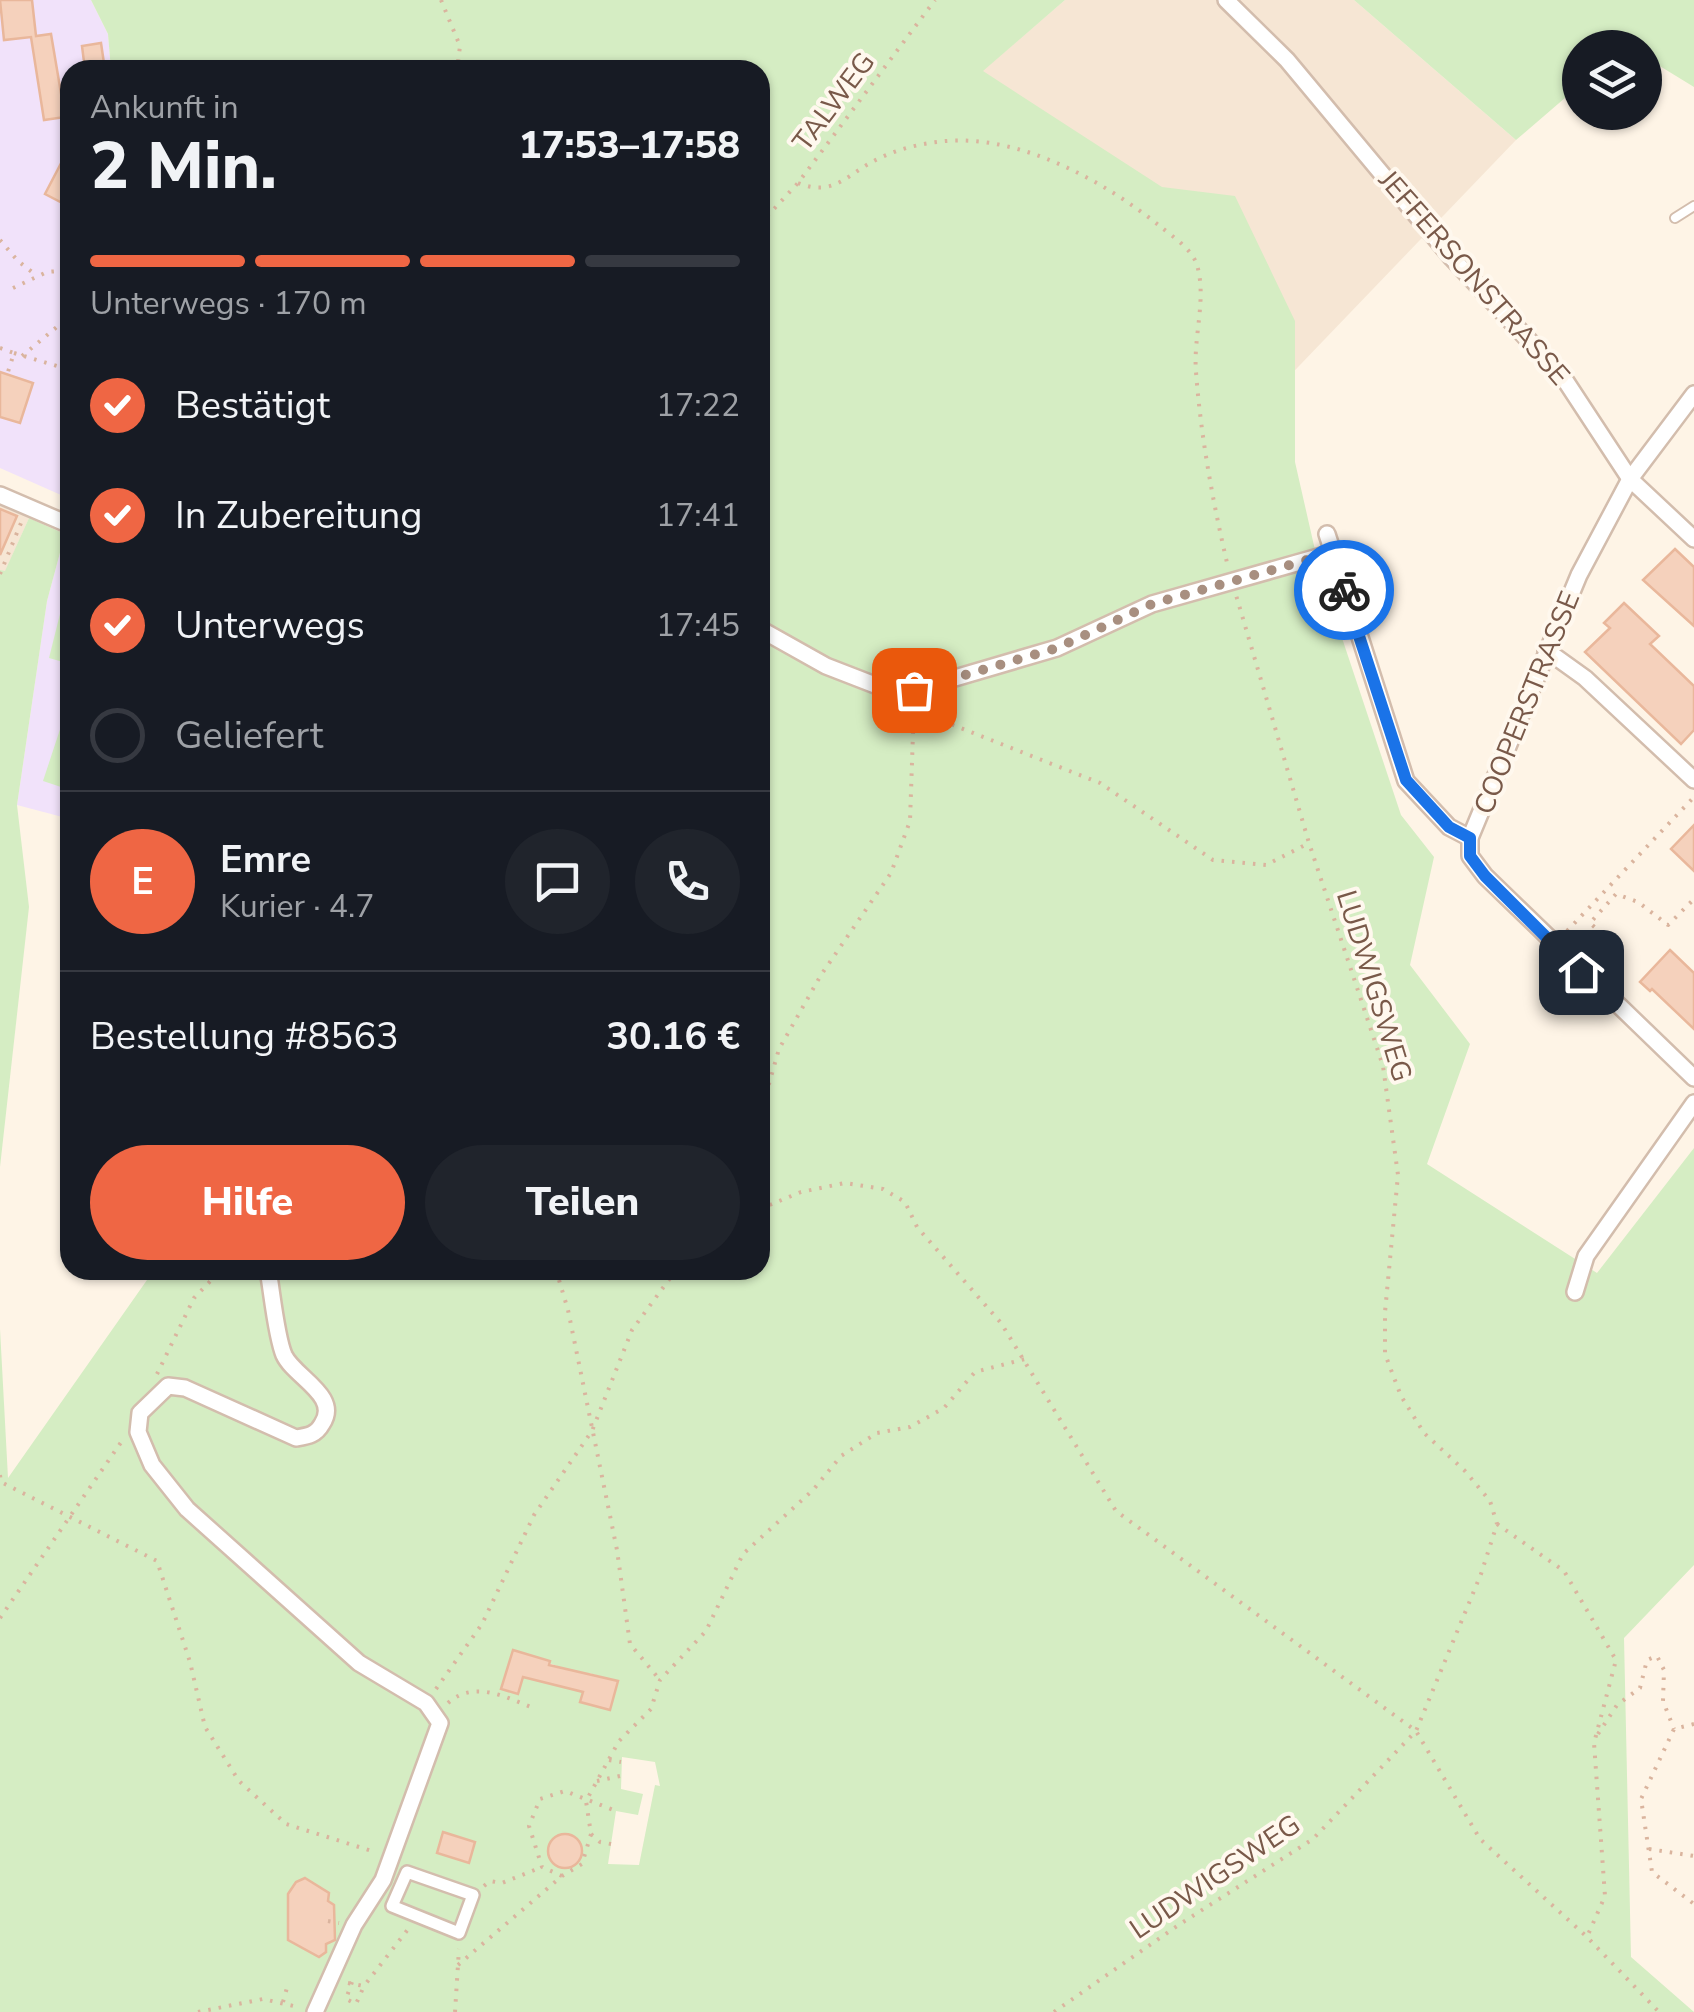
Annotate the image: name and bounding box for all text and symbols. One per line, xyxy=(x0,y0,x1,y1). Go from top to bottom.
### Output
map controls xyxy=(1562,30,1662,130)
button: layers xyxy=(1562,30,1662,130)
street label: TALWEG xyxy=(784,45,884,159)
text: Ankunft in xyxy=(90,86,239,129)
text: 17:53–17:58 xyxy=(519,120,740,171)
text: 2 Min. xyxy=(90,122,277,211)
street label: JEFFERSONSTRASSE xyxy=(1369,162,1578,394)
text: Unterwegs · 170 m xyxy=(90,282,367,325)
icon: check xyxy=(90,378,145,433)
text: Bestätigt xyxy=(175,380,330,431)
text: 17:22 xyxy=(656,384,740,427)
icon: check xyxy=(90,488,145,543)
text: In Zubereitung xyxy=(175,490,423,541)
text: 17:41 xyxy=(656,494,740,537)
courier xyxy=(1294,540,1394,640)
icon: bike xyxy=(1317,563,1372,618)
street label: COOPERSTRASSE xyxy=(1465,586,1589,820)
icon: check xyxy=(90,598,145,653)
text: Unterwegs xyxy=(175,600,365,651)
text: 17:45 xyxy=(656,604,740,647)
pin xyxy=(872,648,957,733)
icon: bag xyxy=(887,663,942,718)
text: Geliefert xyxy=(175,710,323,761)
button: chat xyxy=(505,829,610,934)
button: phone xyxy=(635,829,740,934)
text: Emre xyxy=(220,834,311,885)
text: E xyxy=(131,856,154,907)
text: Kurier · 4.7 xyxy=(220,885,374,928)
street label: LUDWIGSWEG xyxy=(1327,886,1421,1086)
pin xyxy=(1539,930,1624,1015)
icon: home xyxy=(1554,945,1609,1000)
text: Bestellung #8563 xyxy=(90,1011,399,1062)
text: 30.16 € xyxy=(606,1011,740,1062)
button: Hilfe xyxy=(90,1145,405,1260)
button: Teilen xyxy=(425,1145,740,1260)
street label: LUDWIGSWEG xyxy=(1122,1806,1308,1948)

